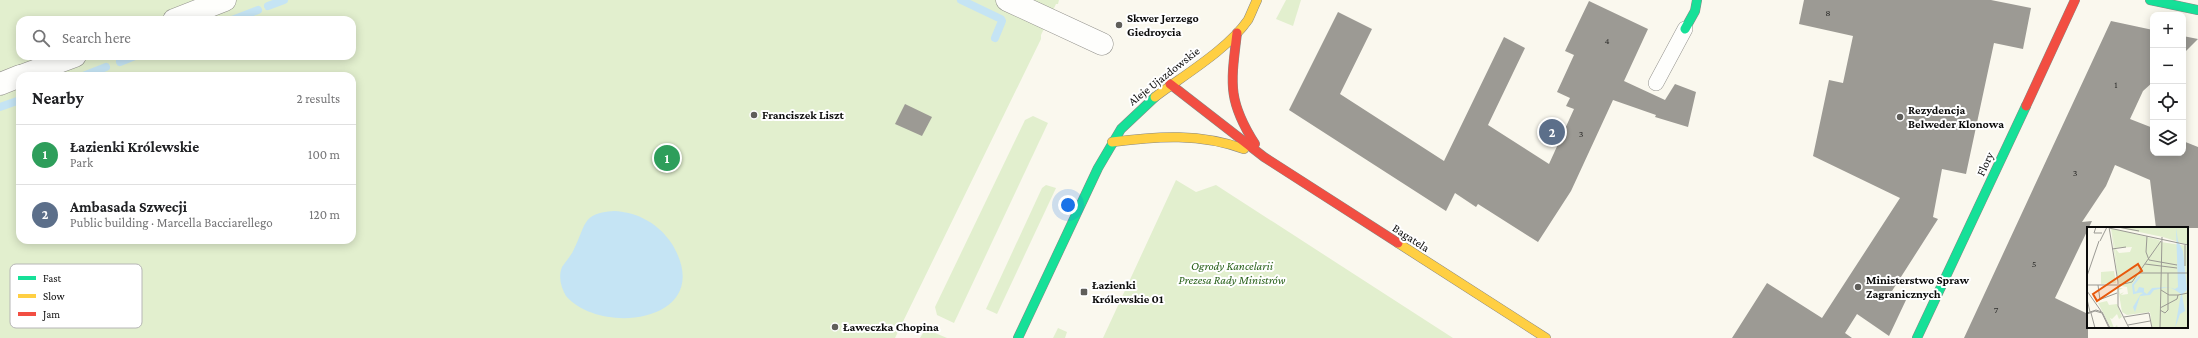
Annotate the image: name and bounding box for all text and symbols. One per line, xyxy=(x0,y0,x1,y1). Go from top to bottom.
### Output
house number: 8 xyxy=(1825,7,1831,18)
place label: Skwer Jerzego Giedroycia xyxy=(1127,11,1199,39)
map controls xyxy=(2150,12,2186,156)
button: + xyxy=(2150,12,2186,48)
search box xyxy=(16,16,356,60)
marker: Skwer Jerzego Giedroycia xyxy=(1114,20,1124,30)
icon: search xyxy=(30,27,52,49)
text: Search here xyxy=(62,30,131,46)
house number: 4 xyxy=(1604,35,1610,46)
street label: Aleje Ujazdowskie xyxy=(1125,44,1203,108)
button: − xyxy=(2150,48,2186,84)
house number: 1 xyxy=(2114,79,2118,90)
button: locate xyxy=(2150,84,2186,120)
text: Nearby xyxy=(32,89,84,108)
text: 2 results xyxy=(297,91,340,106)
place label: Rezydencja Belweder Klonowa xyxy=(1908,103,2004,131)
place label: Franciszek Liszt xyxy=(762,108,844,122)
marker: Franciszek Liszt xyxy=(749,110,759,120)
marker: Rezydencja Belweder Klonowa xyxy=(1895,112,1905,122)
pin: 2 xyxy=(1539,117,1565,147)
button: layers xyxy=(2150,120,2186,156)
house number: 3 xyxy=(1579,128,1584,139)
text: Łazienki Królewskie xyxy=(70,139,199,155)
pin: 1 xyxy=(654,143,680,173)
text: 1 xyxy=(43,147,47,162)
text: 100 m xyxy=(308,147,340,162)
street label: Flory xyxy=(1973,149,1997,178)
text: Park xyxy=(70,155,93,170)
house number: 3 xyxy=(2073,167,2078,178)
your location xyxy=(1058,195,1078,215)
text: Ambasada Szwecji xyxy=(70,199,187,215)
text: 2 xyxy=(42,207,48,222)
text: 120 m xyxy=(309,207,340,222)
text: Public building · Marcella Bacciarellego xyxy=(70,215,273,230)
street label: Bagatela xyxy=(1390,221,1432,255)
inset map xyxy=(2087,227,2188,328)
house number: 5 xyxy=(2032,258,2037,269)
park label: Ogrody Kancelarii Prezesa Rady Ministrów xyxy=(1179,259,1286,287)
legend xyxy=(10,264,142,328)
text: Fast xyxy=(43,272,62,284)
place label: Ministerstwo Spraw Zagranicznych xyxy=(1866,273,1970,301)
place label: Łazienki Królewskie 01 xyxy=(1092,278,1164,306)
marker: Ministerstwo Spraw Zagranicznych xyxy=(1853,282,1863,292)
marker: Łazienki Królewskie 01 xyxy=(1079,287,1089,297)
text: Slow xyxy=(43,290,65,302)
house number: 7 xyxy=(1994,304,1999,315)
text: Jam xyxy=(42,308,60,321)
place label: Ławeczka Chopina xyxy=(843,320,939,334)
marker: Ławeczka Chopina xyxy=(830,322,840,332)

